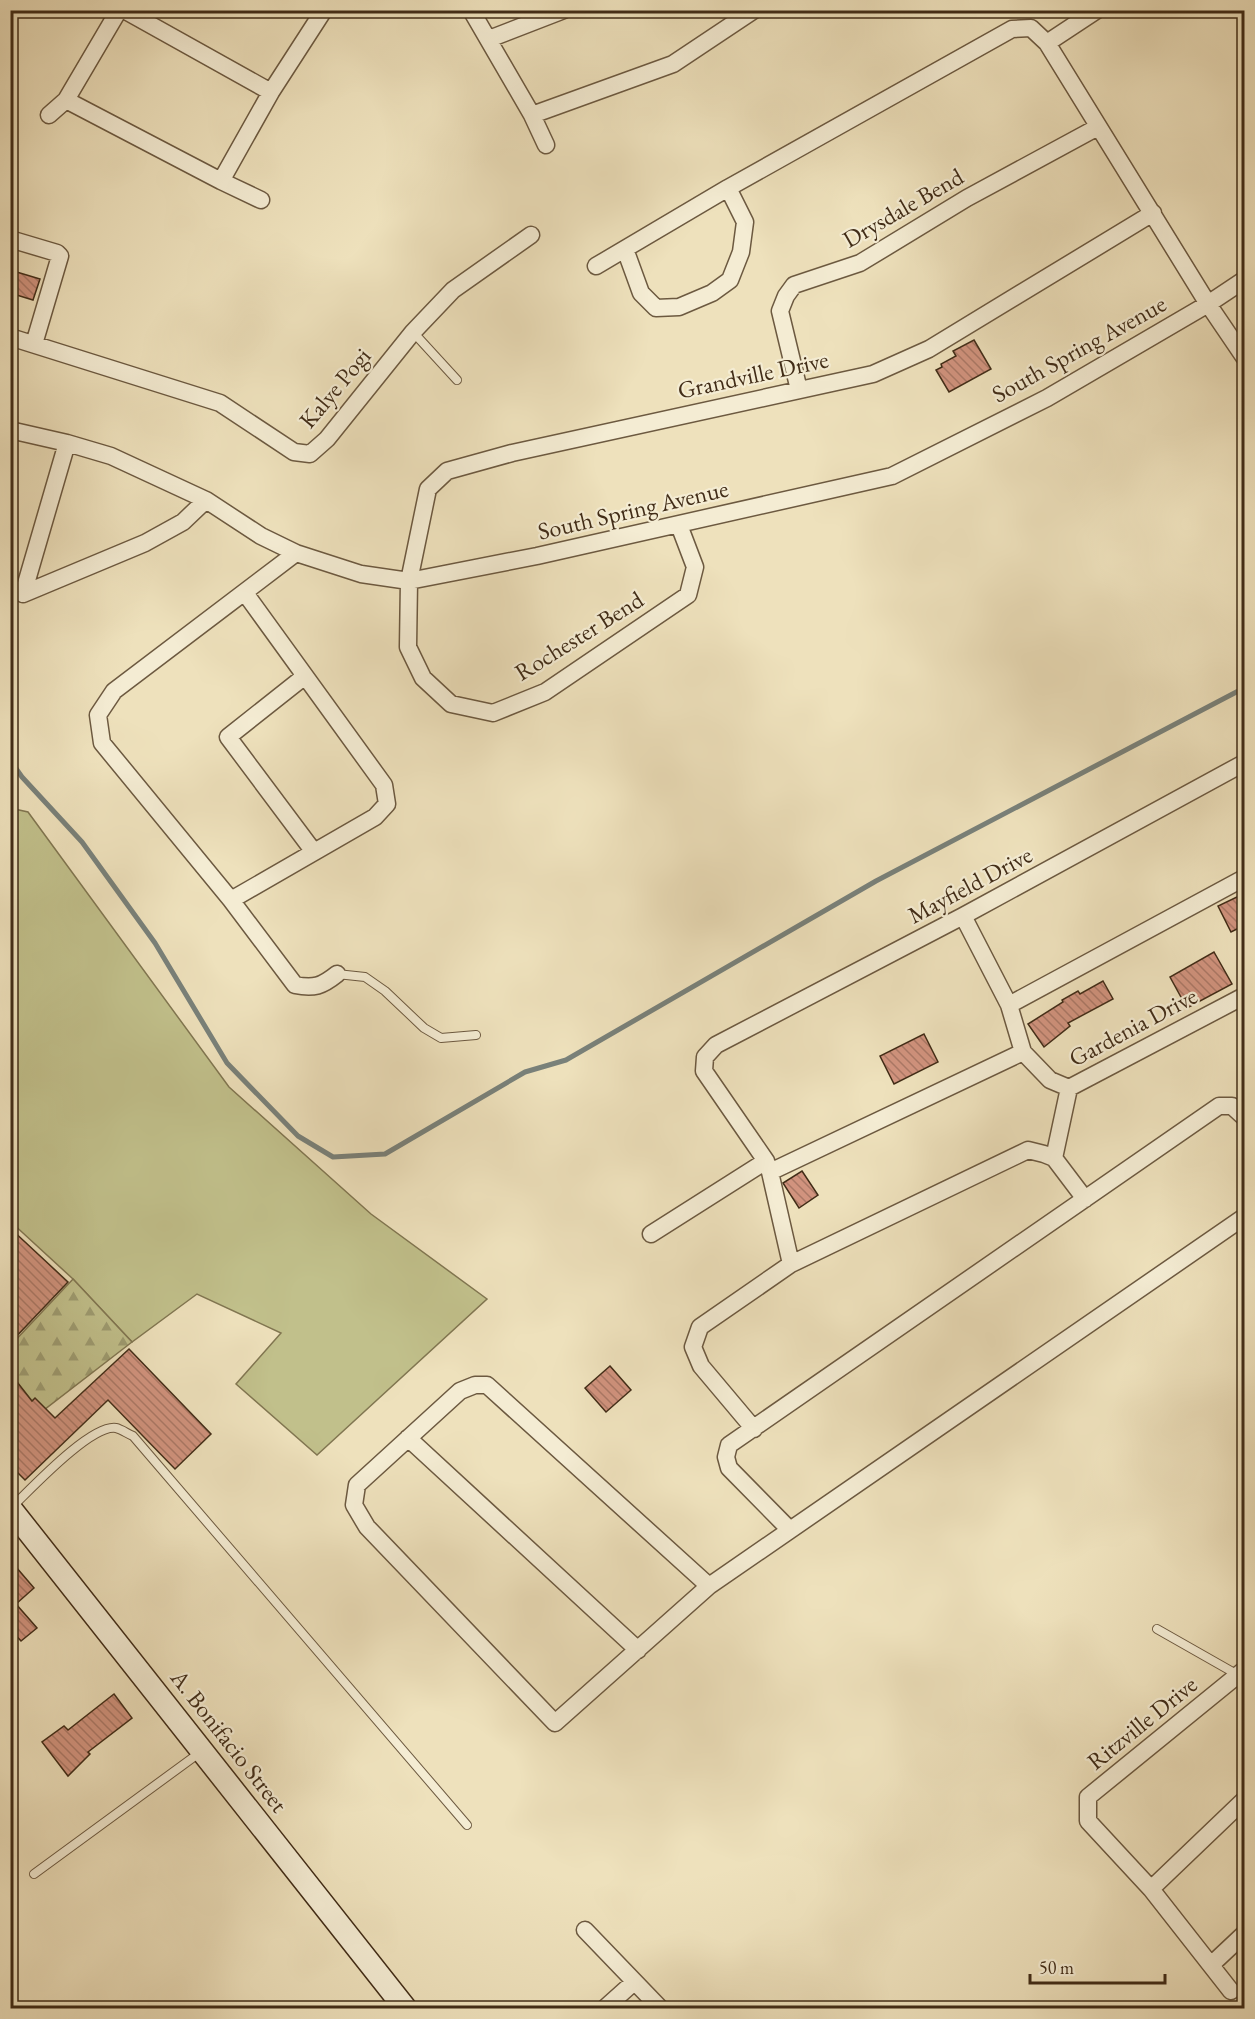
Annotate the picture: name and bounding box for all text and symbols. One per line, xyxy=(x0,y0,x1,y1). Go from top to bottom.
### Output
street label: Drysdale Bend xyxy=(837,160,969,255)
street label: South Spring Avenue xyxy=(986,288,1171,409)
street label: Kalye Pogi xyxy=(292,341,377,434)
street label: Grandville Drive xyxy=(675,343,831,406)
street label: South Spring Avenue xyxy=(535,473,731,547)
street label: Rochester Bend xyxy=(509,583,650,687)
street label: Mayfield Drive xyxy=(902,839,1037,930)
street label: Gardenia Drive xyxy=(1063,980,1202,1073)
street label: A. Bonifacio Street xyxy=(163,1662,295,1819)
street label: Ritzville Drive xyxy=(1080,1669,1203,1776)
scale bar xyxy=(1030,1947,1165,1985)
text: 50 m xyxy=(1039,1956,1074,1979)

